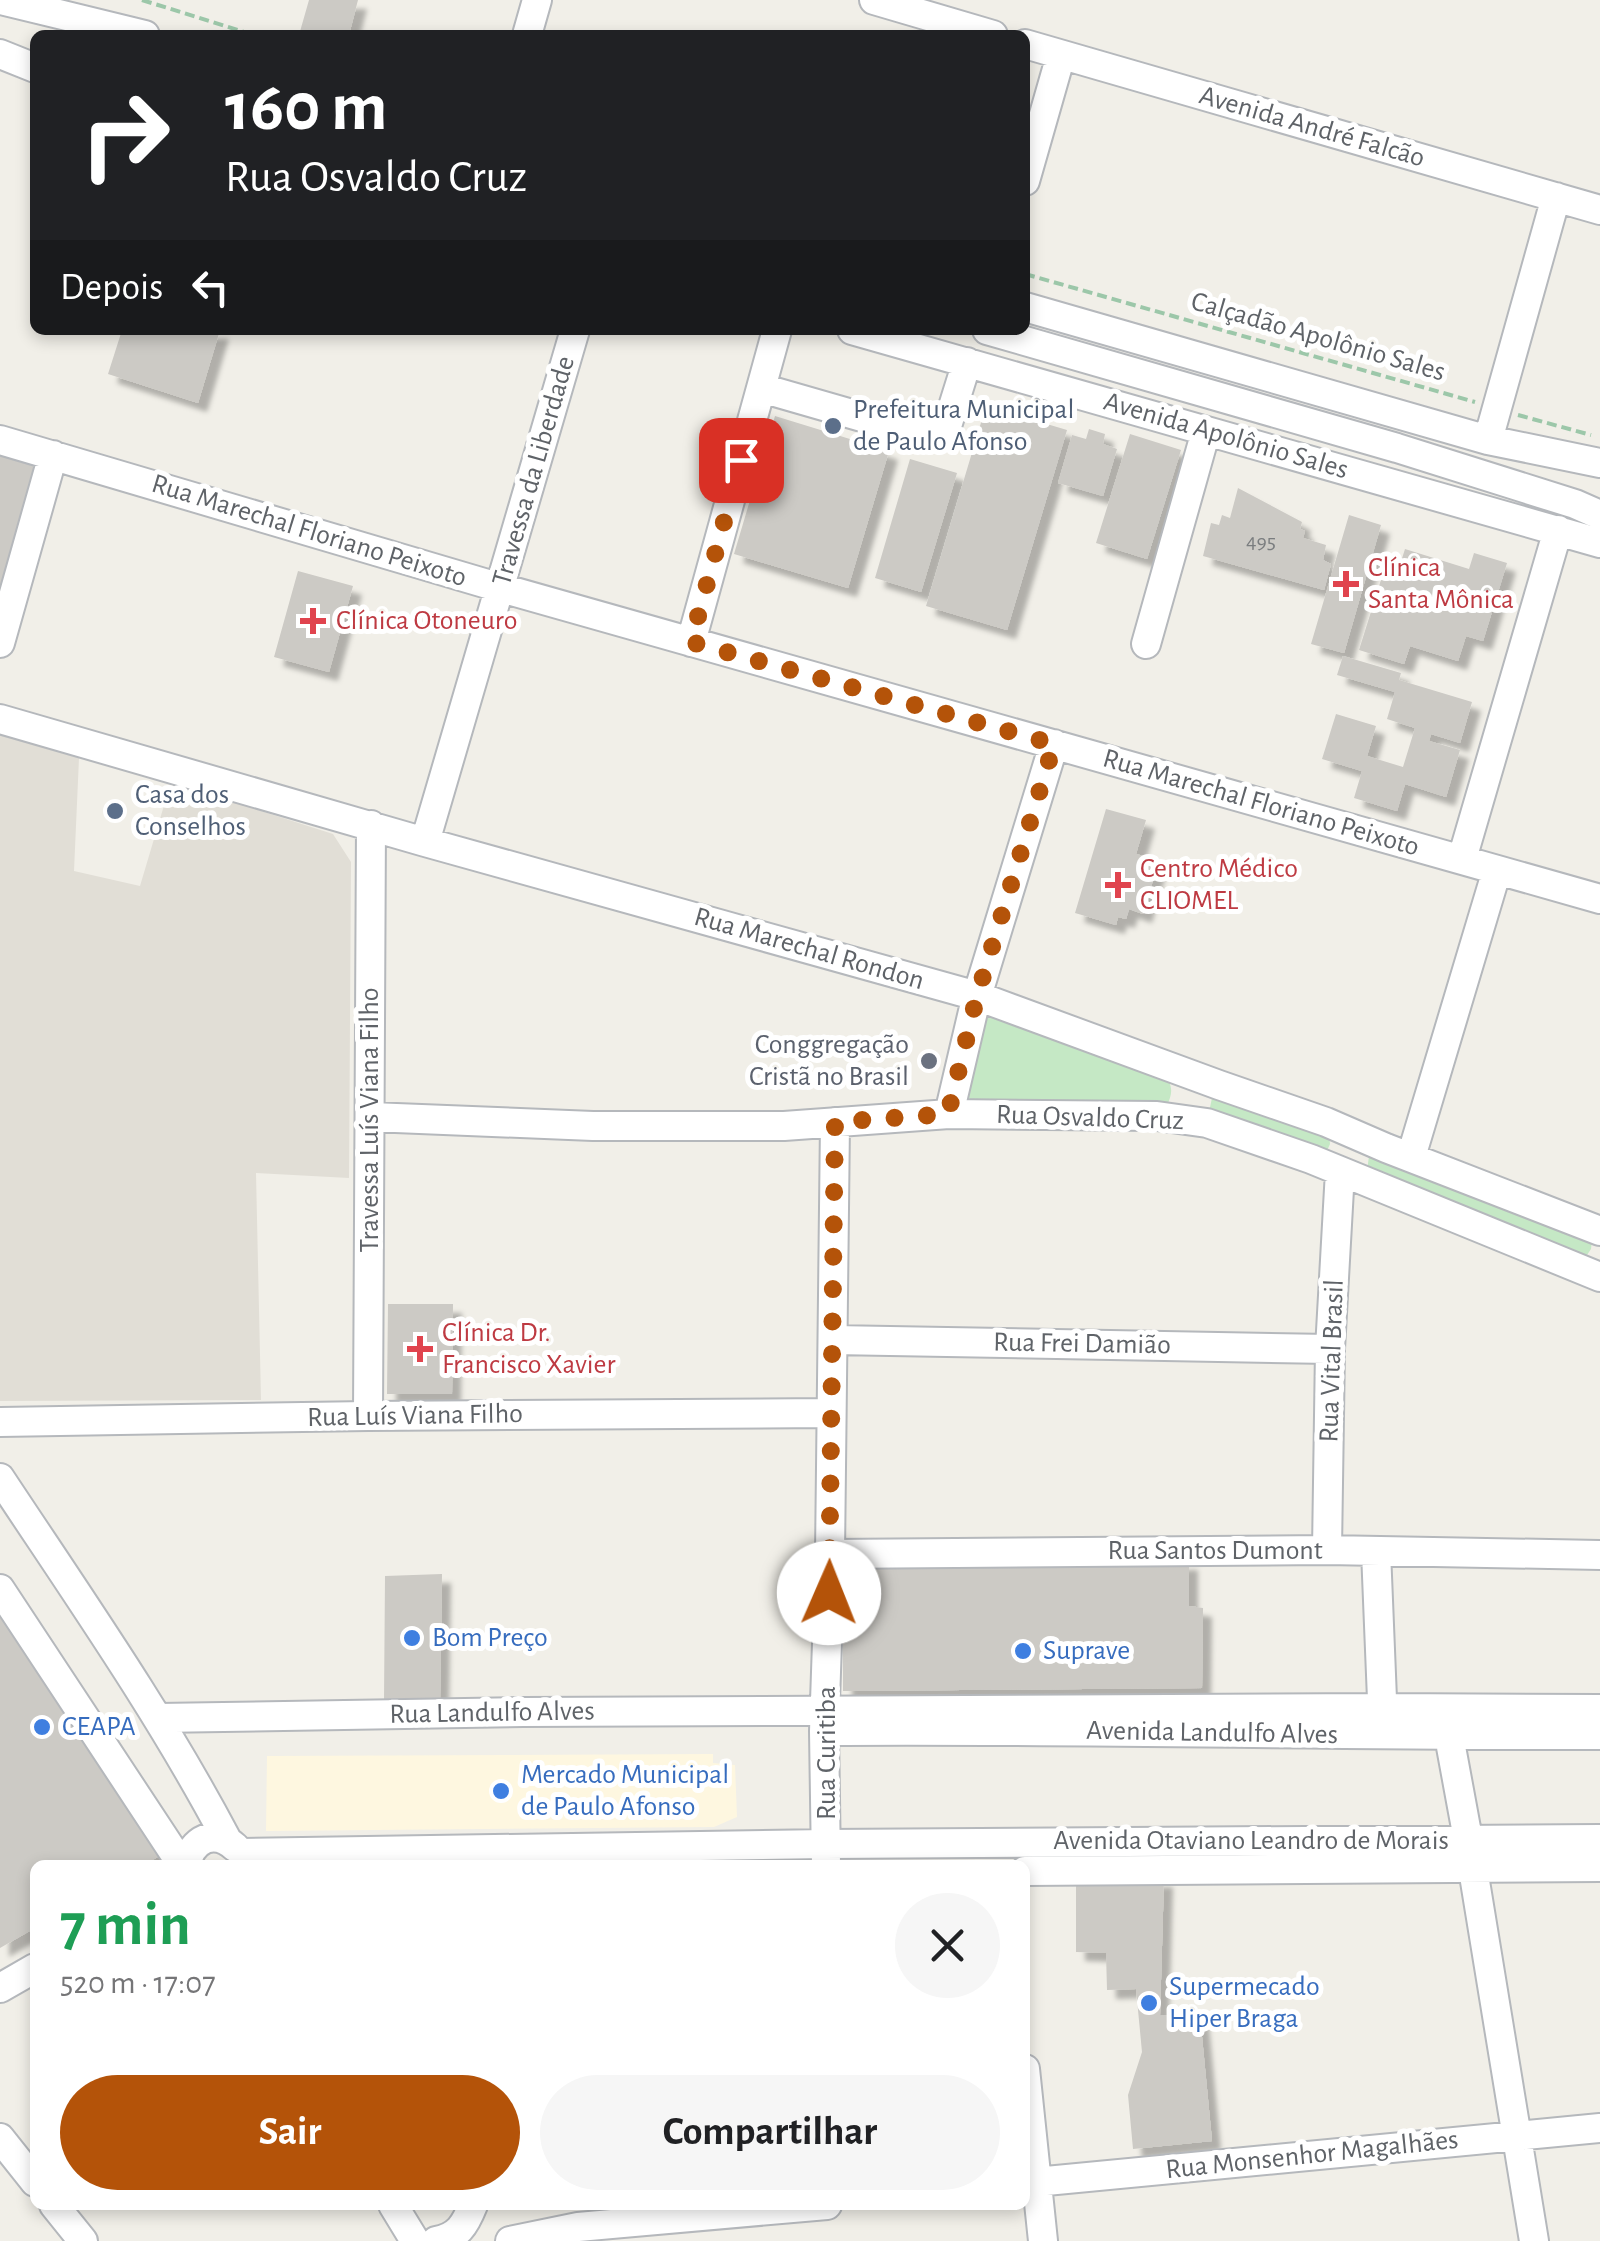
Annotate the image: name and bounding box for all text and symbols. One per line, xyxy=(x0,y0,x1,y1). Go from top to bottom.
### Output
icon: right xyxy=(60,70,190,200)
text: 160 m xyxy=(225,73,388,143)
street label: Avenida André Falcão xyxy=(1196,81,1428,173)
text: Rua Osvaldo Cruz xyxy=(225,155,527,200)
icon: left xyxy=(183,260,238,315)
text: Depois xyxy=(60,269,163,307)
street label: Calçadão Apolônio Sales xyxy=(1188,287,1448,387)
street label: Travessa da Liberdade xyxy=(488,353,580,589)
street label: Avenida Apolônio Sales xyxy=(1101,388,1351,484)
place label: Prefeitura Municipal de Paulo Afonso xyxy=(853,396,1074,456)
marker: Prefeitura Municipal de Paulo Afonso xyxy=(822,415,844,437)
pin xyxy=(699,418,784,503)
icon: arrive xyxy=(714,433,769,488)
street label: Rua Marechal Floriano Peixoto xyxy=(148,470,470,592)
house number: 495 xyxy=(1246,530,1276,552)
place label: Clínica Santa Mônica xyxy=(1368,554,1514,614)
marker: Clínica Santa Mônica xyxy=(1333,571,1359,597)
place label: Clínica Otoneuro xyxy=(336,607,517,635)
marker: Clínica Otoneuro xyxy=(300,608,326,634)
street label: Rua Marechal Floriano Peixoto xyxy=(1100,744,1422,862)
place label: Casa dos Conselhos xyxy=(135,781,246,841)
marker: Casa dos Conselhos xyxy=(104,800,126,822)
place label: Centro Médico CLIOMEL xyxy=(1140,855,1298,915)
marker: Centro Médico CLIOMEL xyxy=(1105,872,1131,898)
street label: Rua Marechal Rondon xyxy=(691,903,927,995)
street label: Travessa Luís Viana Filho xyxy=(356,988,384,1252)
place label: Conggregação Cristã no Brasil xyxy=(749,1031,909,1091)
marker: Conggregação Cristã no Brasil xyxy=(918,1050,940,1072)
street label: Rua Osvaldo Cruz xyxy=(996,1101,1184,1135)
street label: Rua Vital Brasil xyxy=(1315,1279,1349,1443)
place label: Clínica Dr. Francisco Xavier xyxy=(442,1319,616,1379)
street label: Rua Frei Damião xyxy=(993,1328,1171,1360)
marker: Clínica Dr. Francisco Xavier xyxy=(407,1336,433,1362)
street label: Rua Luís Viana Filho xyxy=(307,1400,523,1432)
street label: Rua Santos Dumont xyxy=(1107,1537,1323,1565)
position arrow xyxy=(777,1541,881,1645)
place label: Bom Preço xyxy=(432,1624,548,1652)
marker: Bom Preço xyxy=(401,1627,423,1649)
place label: Suprave xyxy=(1043,1637,1130,1665)
marker: Suprave xyxy=(1012,1640,1034,1662)
street label: Rua Curitiba xyxy=(813,1686,841,1820)
street label: Rua Landulfo Alves xyxy=(389,1697,595,1729)
place label: CEAPA xyxy=(62,1713,136,1741)
marker: CEAPA xyxy=(31,1716,53,1738)
street label: Avenida Landulfo Alves xyxy=(1086,1717,1338,1749)
place label: Mercado Municipal de Paulo Afonso xyxy=(521,1761,729,1821)
marker: Mercado Municipal de Paulo Afonso xyxy=(490,1780,512,1802)
street label: Avenida Otaviano Leandro de Morais xyxy=(1053,1827,1449,1855)
button: close xyxy=(895,1893,1000,1998)
text: 7 min xyxy=(60,1896,191,1956)
text: 520 m · 17:07 xyxy=(60,1967,216,1999)
place label: Supermecado Hiper Braga xyxy=(1169,1973,1320,2033)
marker: Supermecado Hiper Braga xyxy=(1138,1992,1160,2014)
button: Sair xyxy=(60,2075,520,2190)
button: Compartilhar xyxy=(540,2075,1000,2190)
street label: Rua Monsenhor Magalhães xyxy=(1164,2126,1460,2184)

